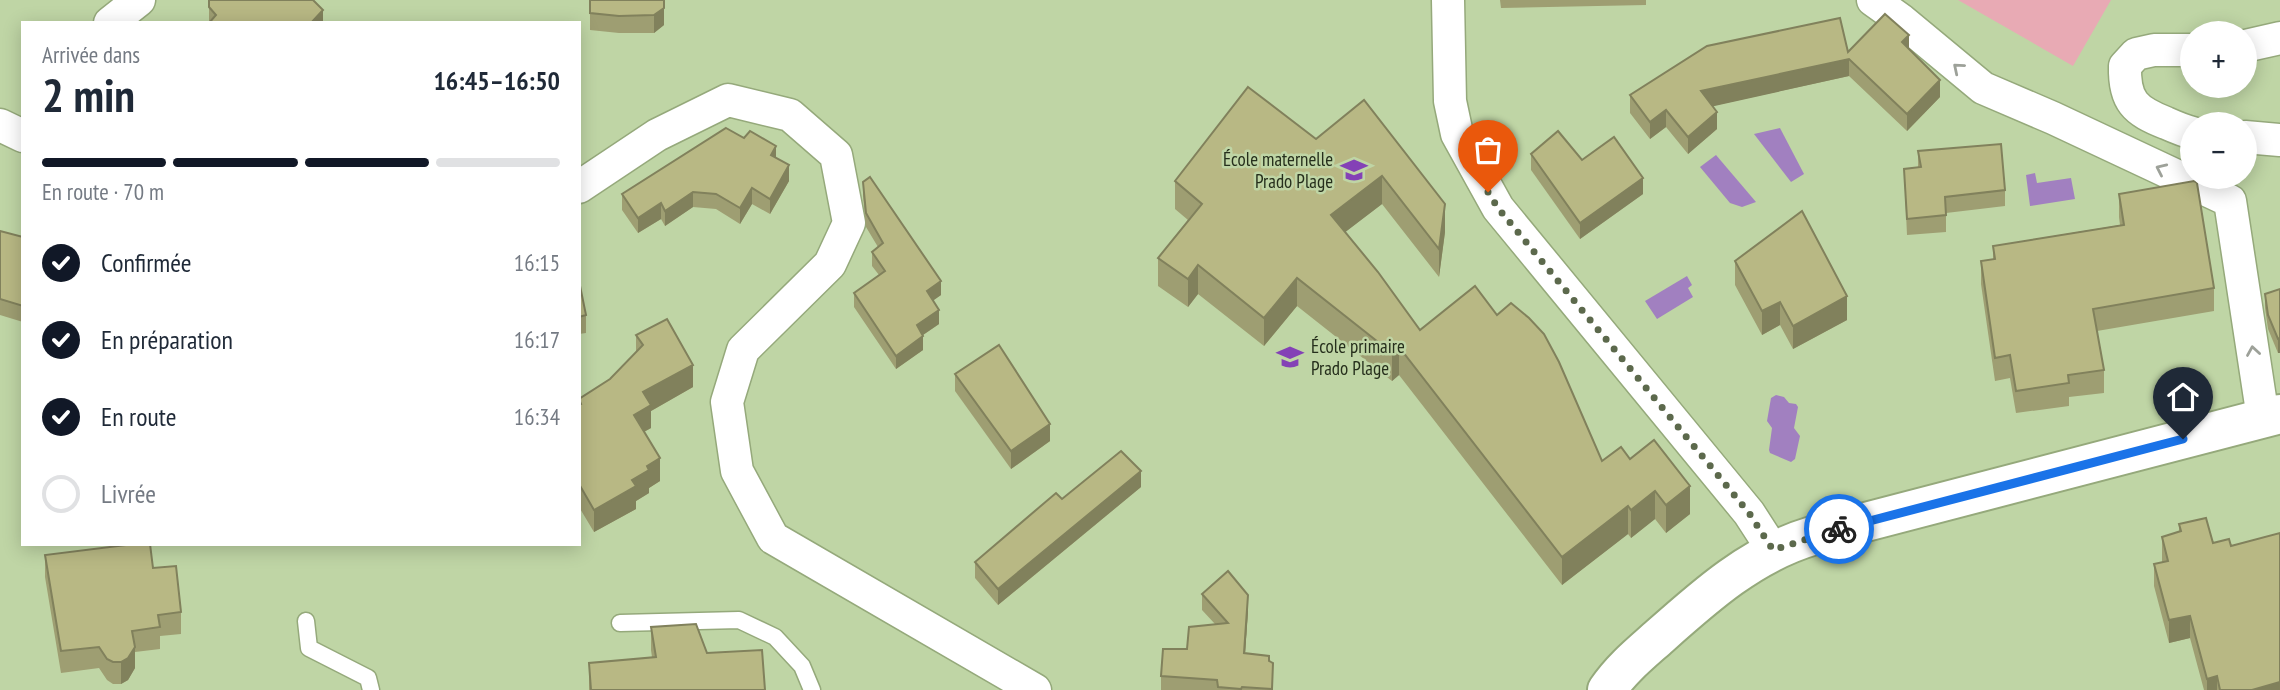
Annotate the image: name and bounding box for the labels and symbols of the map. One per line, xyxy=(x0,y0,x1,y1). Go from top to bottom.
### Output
one-way arrow xyxy=(1954,64,1967,76)
pin xyxy=(1458,120,1518,192)
place label: École maternelle Prado Plage xyxy=(1223,147,1333,193)
school or university icon: École maternelle Prado Plage xyxy=(1339,155,1369,185)
one-way arrow xyxy=(2156,163,2168,177)
place label: École primaire Prado Plage xyxy=(1311,334,1405,380)
school or university icon: École primaire Prado Plage xyxy=(1275,342,1305,372)
one-way arrow xyxy=(2245,345,2260,357)
pin xyxy=(2153,367,2213,439)
courier xyxy=(1804,494,1874,564)

